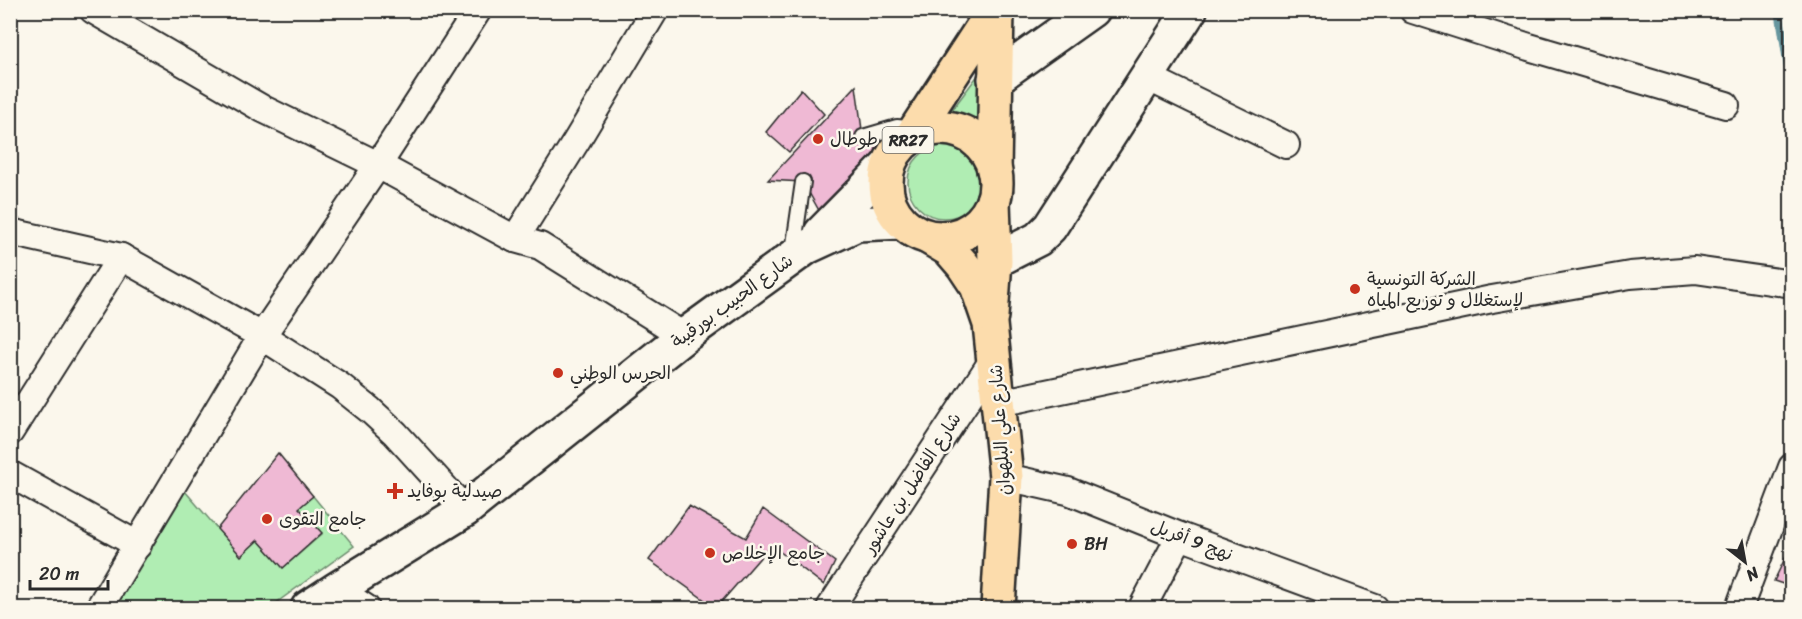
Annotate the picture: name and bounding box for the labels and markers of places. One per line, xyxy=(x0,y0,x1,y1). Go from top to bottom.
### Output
place label: طوطال xyxy=(830,123,878,155)
marker: طوطال xyxy=(811,132,825,146)
place label: الشركة التونسية لإستغلال و توزيع المياه xyxy=(1367,263,1523,316)
marker: الشركة التونسية لإستغلال و توزيع المياه xyxy=(1348,282,1362,296)
place label: الحرس الوطني xyxy=(570,357,671,389)
marker: الحرس الوطني xyxy=(551,366,565,380)
place label: صيدلية بوفايد xyxy=(407,475,502,507)
marker: صيدلية بوفايد xyxy=(388,484,402,498)
place label: جامع التقوى xyxy=(279,503,367,535)
marker: جامع التقوى xyxy=(260,512,274,526)
place label: BH xyxy=(1084,528,1108,560)
place label: جامع الإخلاص xyxy=(722,537,825,569)
marker: BH xyxy=(1065,537,1079,551)
marker: جامع الإخلاص xyxy=(703,546,717,560)

